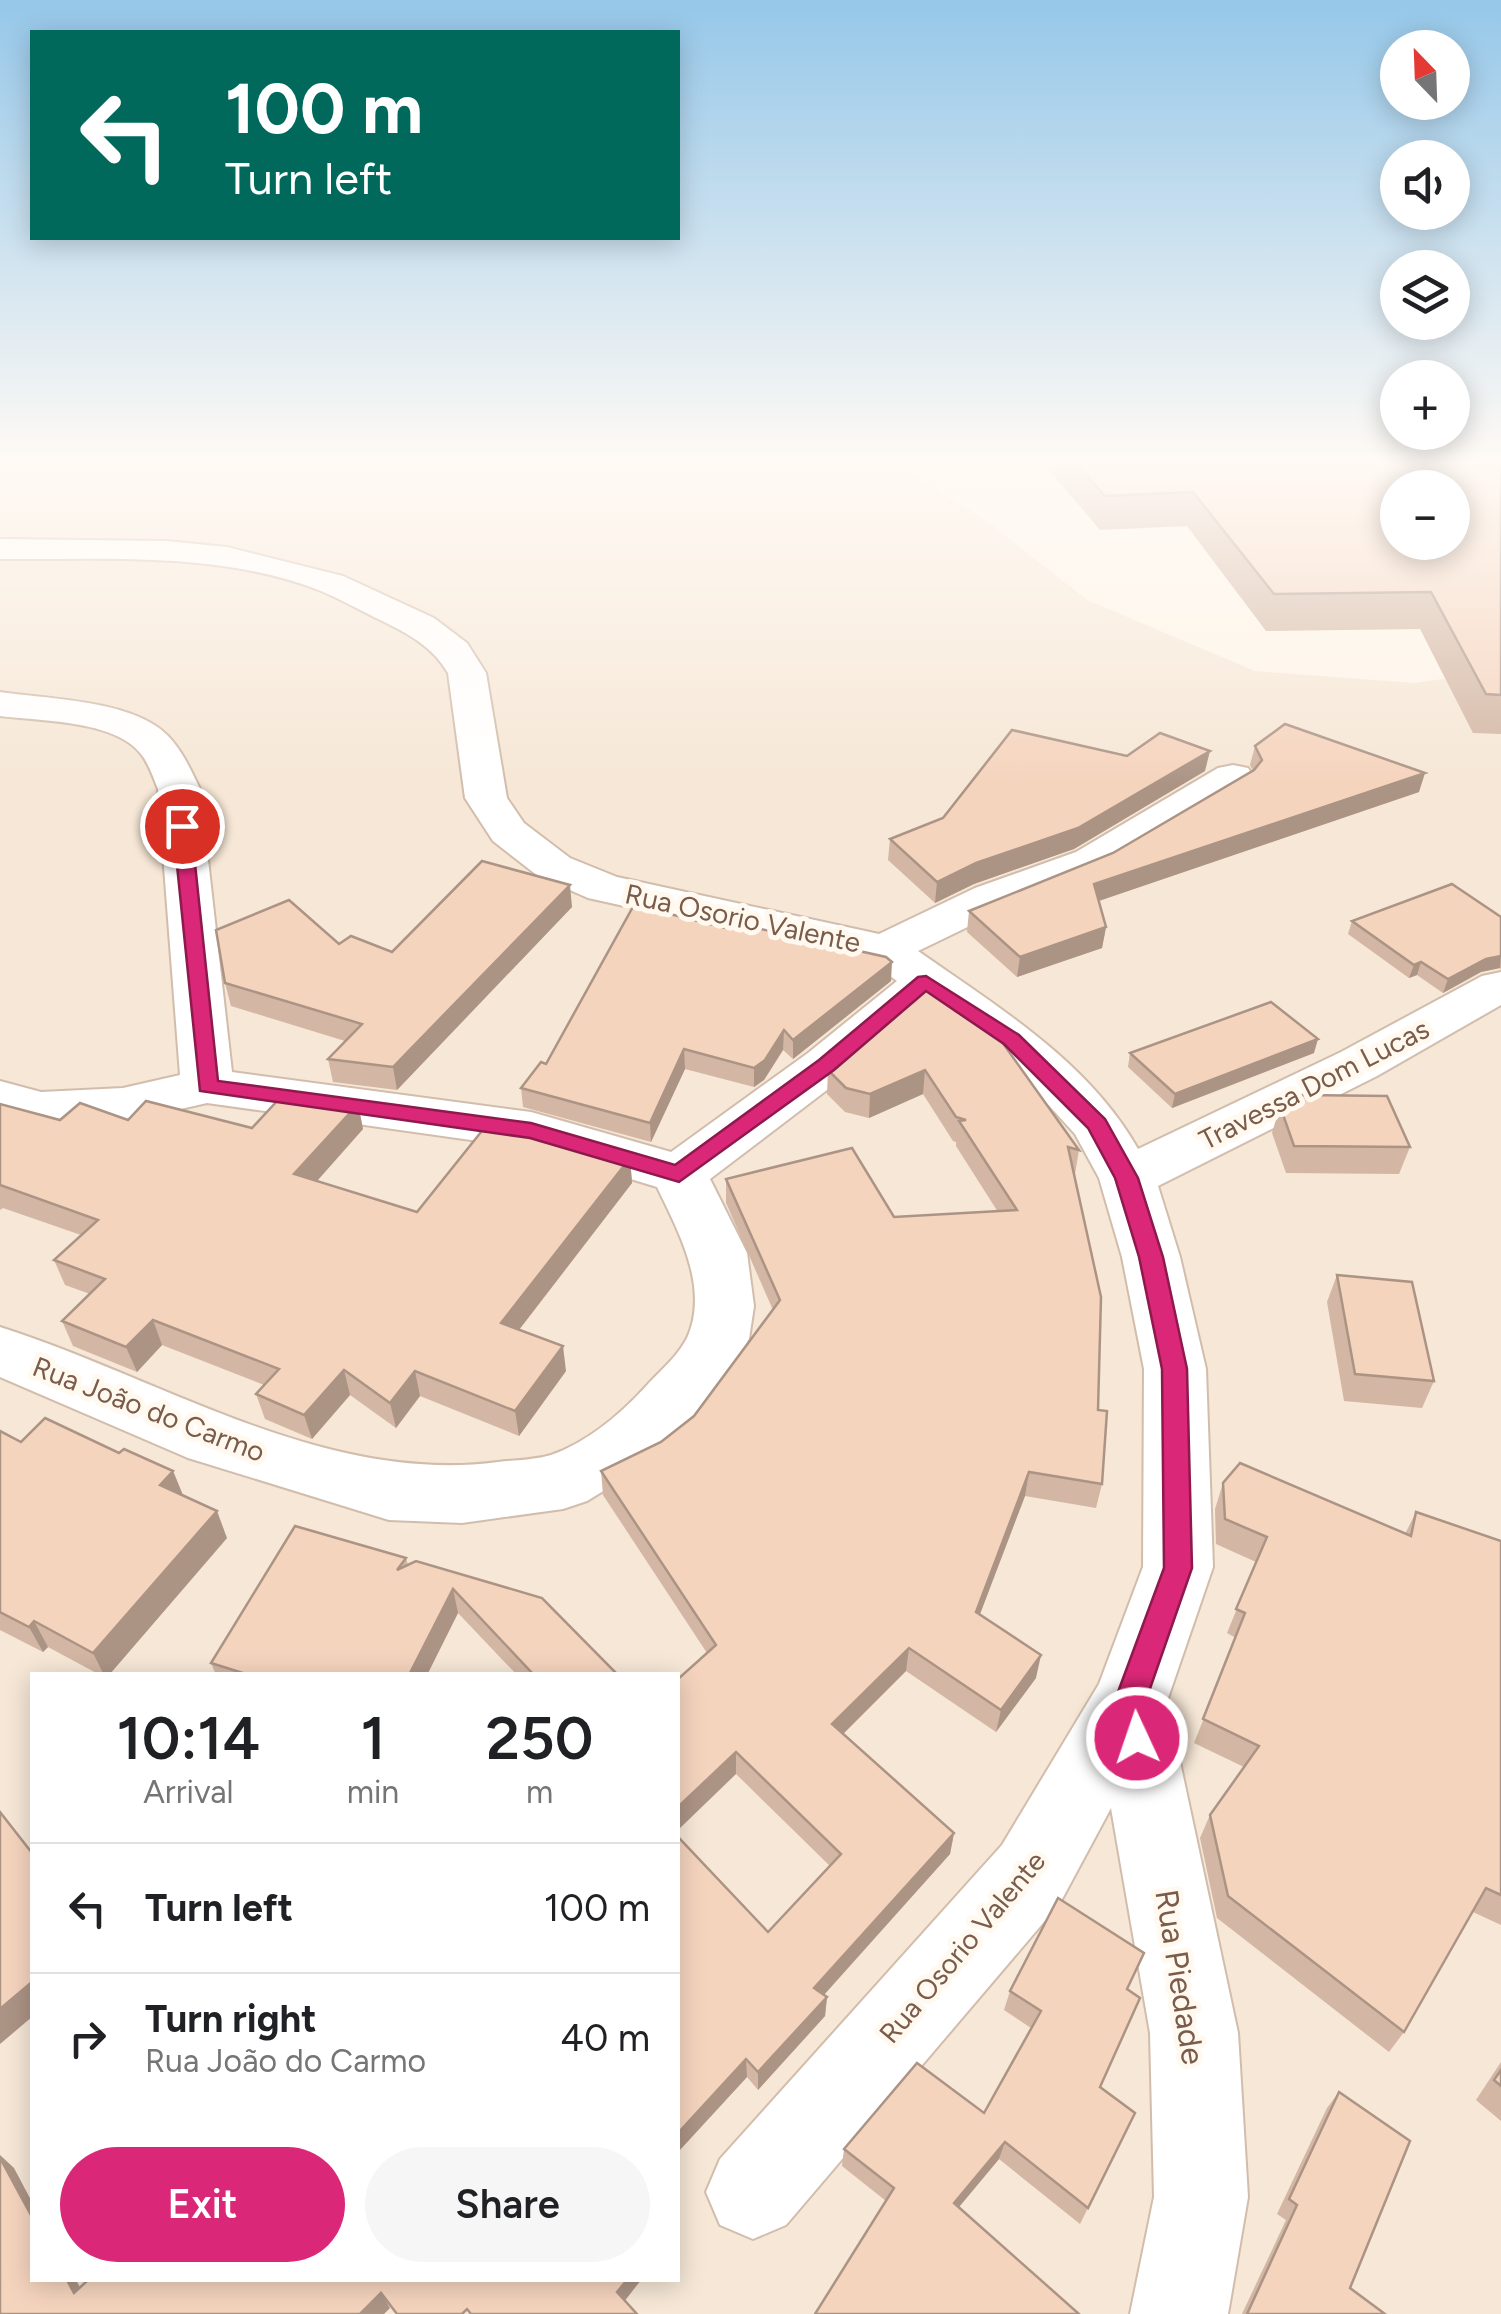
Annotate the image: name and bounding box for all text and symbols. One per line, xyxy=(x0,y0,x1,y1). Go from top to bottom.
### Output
north arrow xyxy=(1380,30,1470,120)
map controls xyxy=(1380,30,1470,560)
text: 100 m xyxy=(225,66,423,151)
icon: left xyxy=(60,70,190,200)
button: sound xyxy=(1380,140,1470,230)
text: Turn left xyxy=(225,151,392,205)
button: layers xyxy=(1380,250,1470,340)
button: + xyxy=(1380,360,1470,450)
button: − xyxy=(1380,470,1470,560)
pin xyxy=(140,784,225,869)
icon: arrive xyxy=(155,799,210,854)
street label: Rua Osorio Valente xyxy=(622,876,864,960)
street label: Travessa Dom Lucas xyxy=(1193,1011,1435,1157)
street label: Rua João do Carmo xyxy=(28,1349,270,1469)
position arrow xyxy=(1085,1686,1189,1790)
text: 10:14 xyxy=(117,1702,260,1774)
text: 1 xyxy=(360,1702,386,1774)
text: 250 xyxy=(486,1702,593,1774)
text: Arrival xyxy=(143,1773,234,1811)
text: min xyxy=(347,1773,399,1811)
text: m xyxy=(526,1773,553,1811)
street label: Rua Osorio Valente xyxy=(872,1844,1052,2050)
icon: left xyxy=(60,1881,115,1936)
text: Turn left xyxy=(145,1885,293,1931)
text: 100 m xyxy=(544,1885,650,1931)
street label: Rua Piedade xyxy=(1147,1887,1213,2067)
text: Turn right xyxy=(145,1996,317,2042)
icon: right xyxy=(60,2011,115,2066)
text: 40 m xyxy=(560,2015,650,2061)
text: Rua João do Carmo xyxy=(145,2042,426,2080)
button: Exit xyxy=(60,2147,345,2262)
button: Share xyxy=(365,2147,650,2262)

